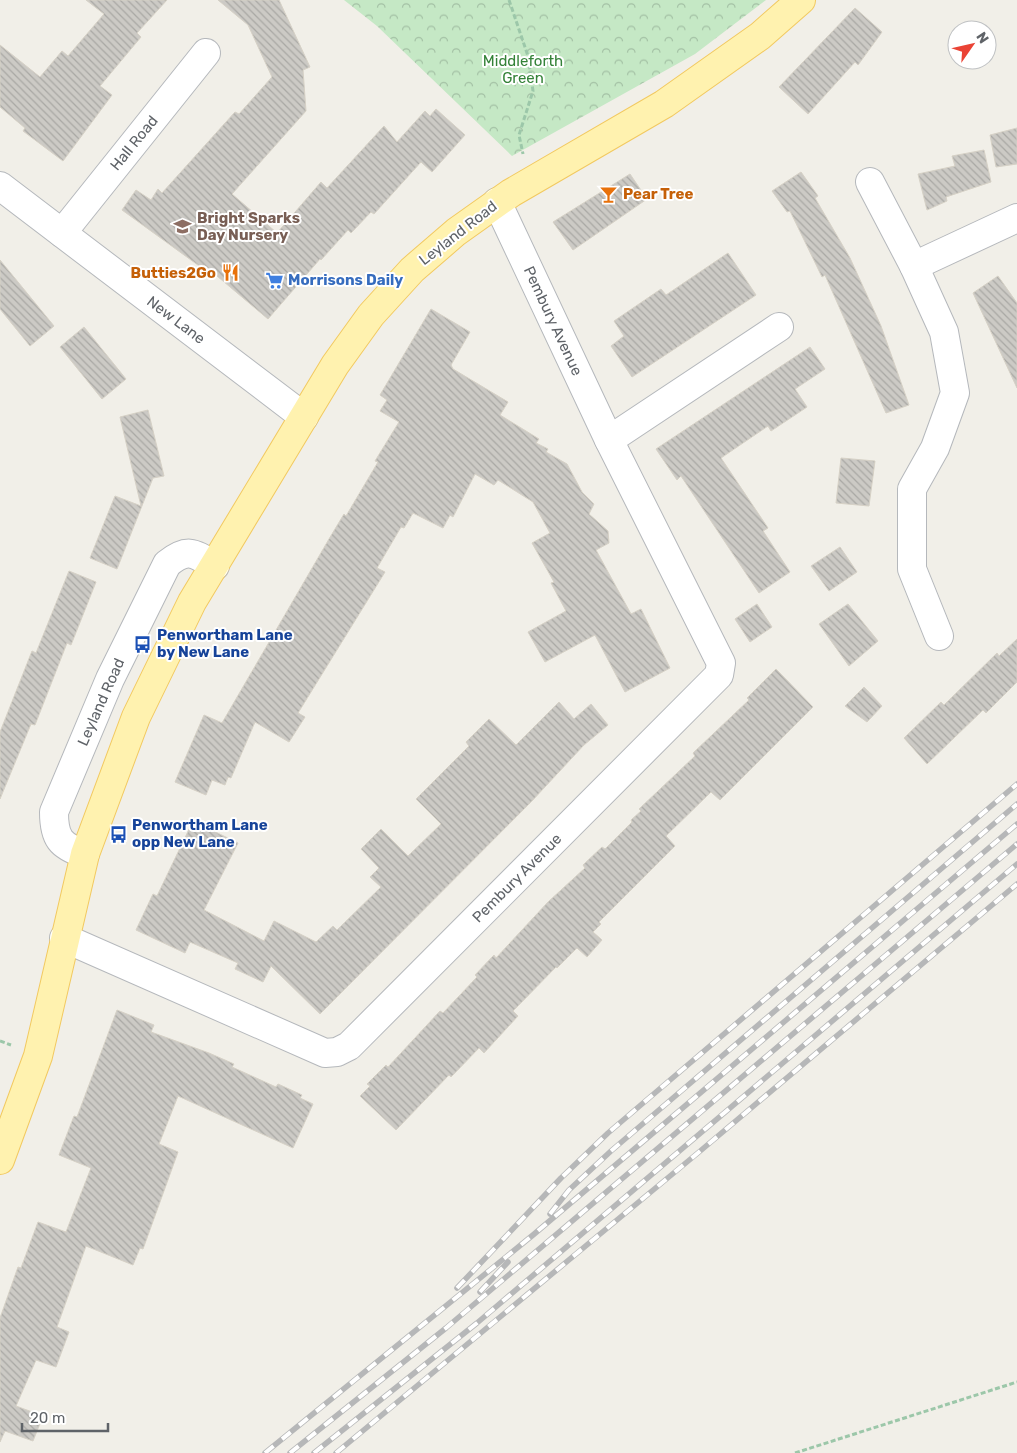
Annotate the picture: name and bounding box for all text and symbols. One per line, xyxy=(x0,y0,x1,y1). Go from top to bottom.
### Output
north arrow xyxy=(947,20,997,70)
text: N xyxy=(972,29,992,47)
park label: Middleforth Green xyxy=(483,52,563,87)
street label: Hall Road xyxy=(106,112,162,174)
bar icon: Pear Tree xyxy=(599,184,619,204)
place label: Pear Tree xyxy=(623,185,693,203)
street label: Leyland Road xyxy=(415,197,501,269)
place label: Bright Sparks Day Nursery xyxy=(197,209,300,244)
school or university icon: Bright Sparks Day Nursery xyxy=(173,217,193,237)
restaurant icon: Butties2Go xyxy=(220,263,240,283)
street label: Pembury Avenue xyxy=(520,263,586,379)
place label: Butties2Go xyxy=(131,264,216,282)
supermarket icon: Morrisons Daily xyxy=(264,270,284,290)
place label: Morrisons Daily xyxy=(288,271,403,289)
street label: New Lane xyxy=(143,292,209,348)
place label: Penwortham Lane by New Lane xyxy=(157,626,293,661)
bus stop icon: Penwortham Lane by New Lane xyxy=(133,634,153,654)
street label: Leyland Road xyxy=(74,655,128,749)
place label: Penwortham Lane opp New Lane xyxy=(132,816,268,851)
bus stop icon: Penwortham Lane opp New Lane xyxy=(108,824,128,844)
street label: Pembury Avenue xyxy=(469,830,565,926)
scale bar xyxy=(22,1400,109,1432)
text: 20 m xyxy=(30,1409,65,1427)

